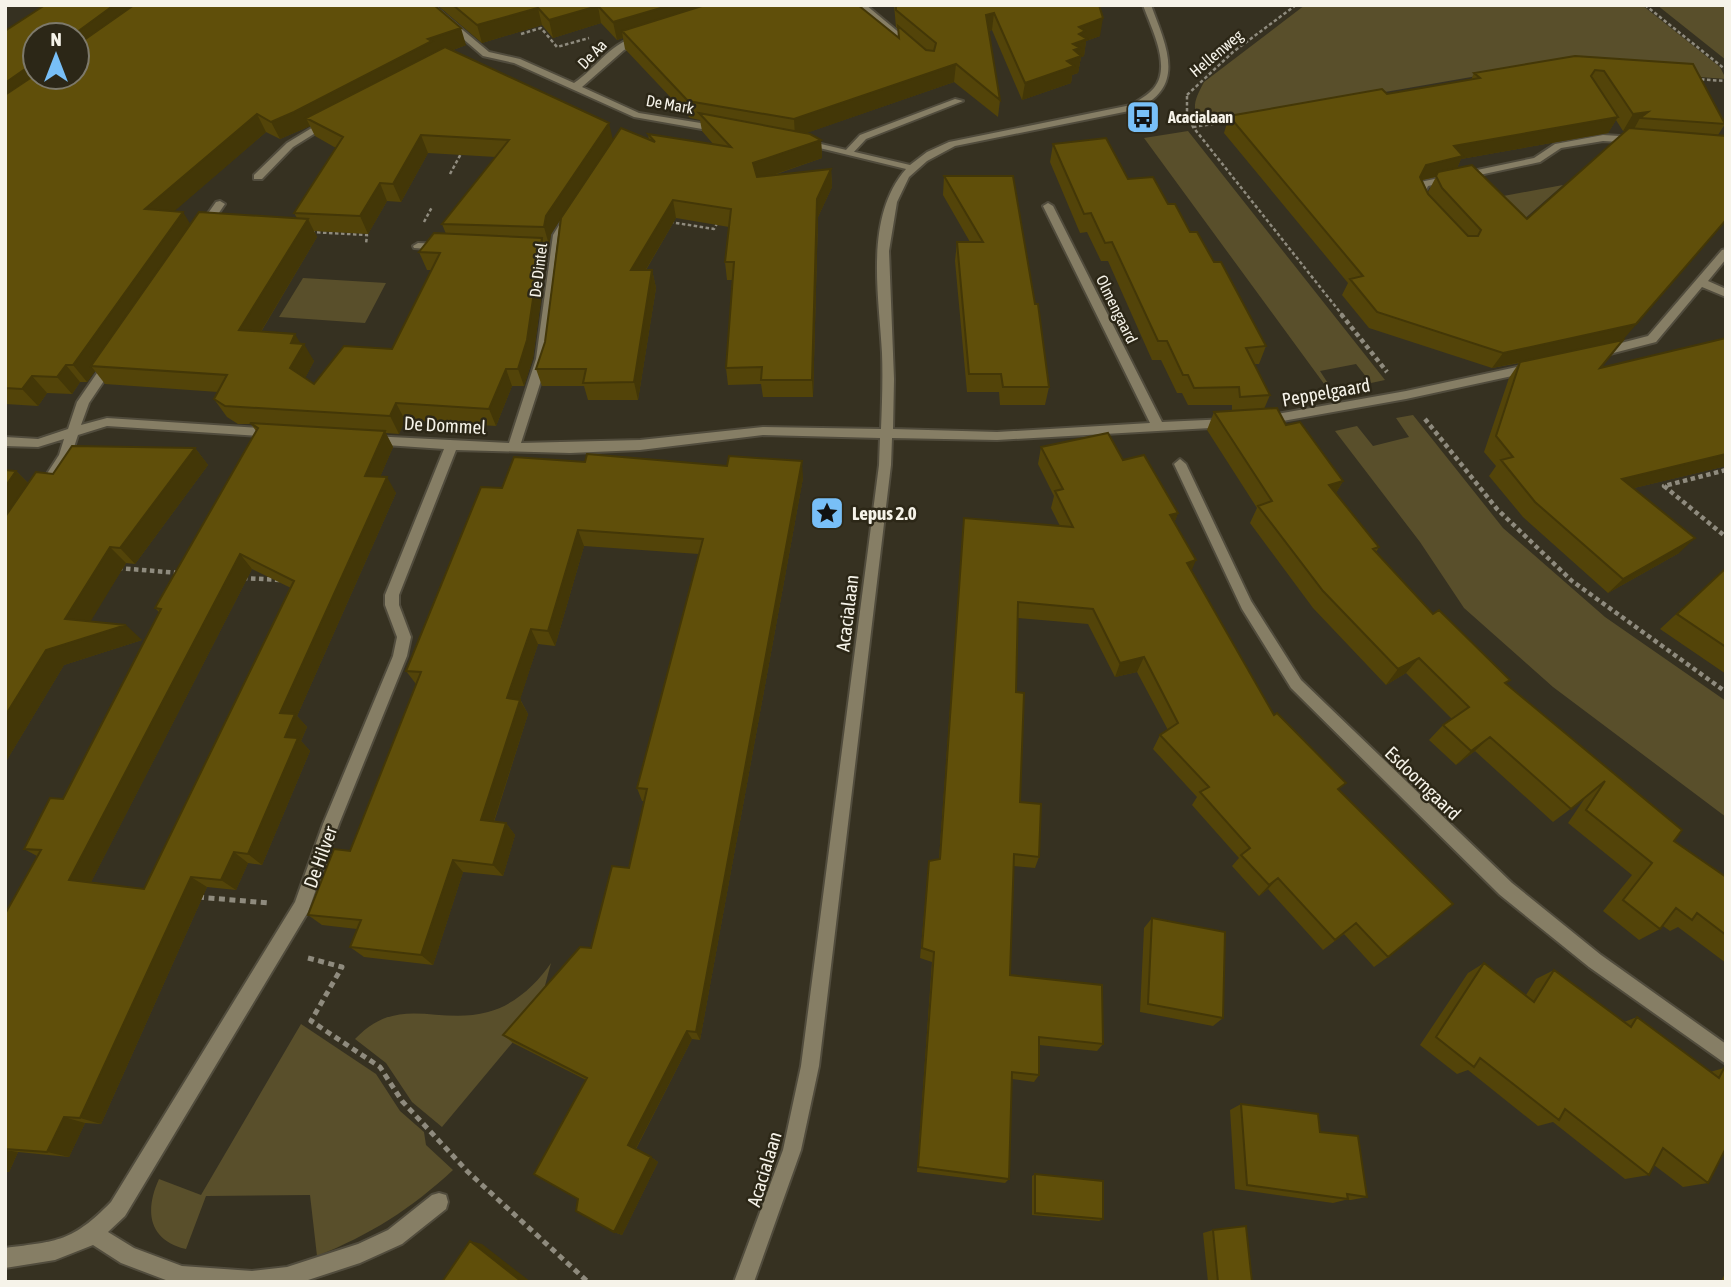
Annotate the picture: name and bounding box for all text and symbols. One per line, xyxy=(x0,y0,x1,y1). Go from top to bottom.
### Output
north arrow xyxy=(21,21,91,91)
street label: Hellenweg xyxy=(1186,26,1247,81)
text: N xyxy=(50,28,62,50)
street label: De Aa xyxy=(574,36,610,72)
street label: De Mark xyxy=(645,91,695,117)
bus stop icon: Acacialaan xyxy=(1124,98,1162,136)
place label: Acacialaan xyxy=(1167,108,1233,126)
street label: De Dintel xyxy=(526,241,550,298)
street label: Olmengaard xyxy=(1092,272,1141,347)
street label: Peppelgaard xyxy=(1280,373,1372,411)
street label: De Dommel xyxy=(403,412,487,438)
place icon: Lepus 2.0 xyxy=(808,494,846,532)
place label: Lepus 2.0 xyxy=(852,502,917,524)
street label: Acacialaan xyxy=(831,573,863,653)
street label: Esdoorngaard xyxy=(1381,742,1465,824)
street label: De Hilver xyxy=(299,823,341,891)
street label: Acacialaan xyxy=(742,1129,786,1209)

